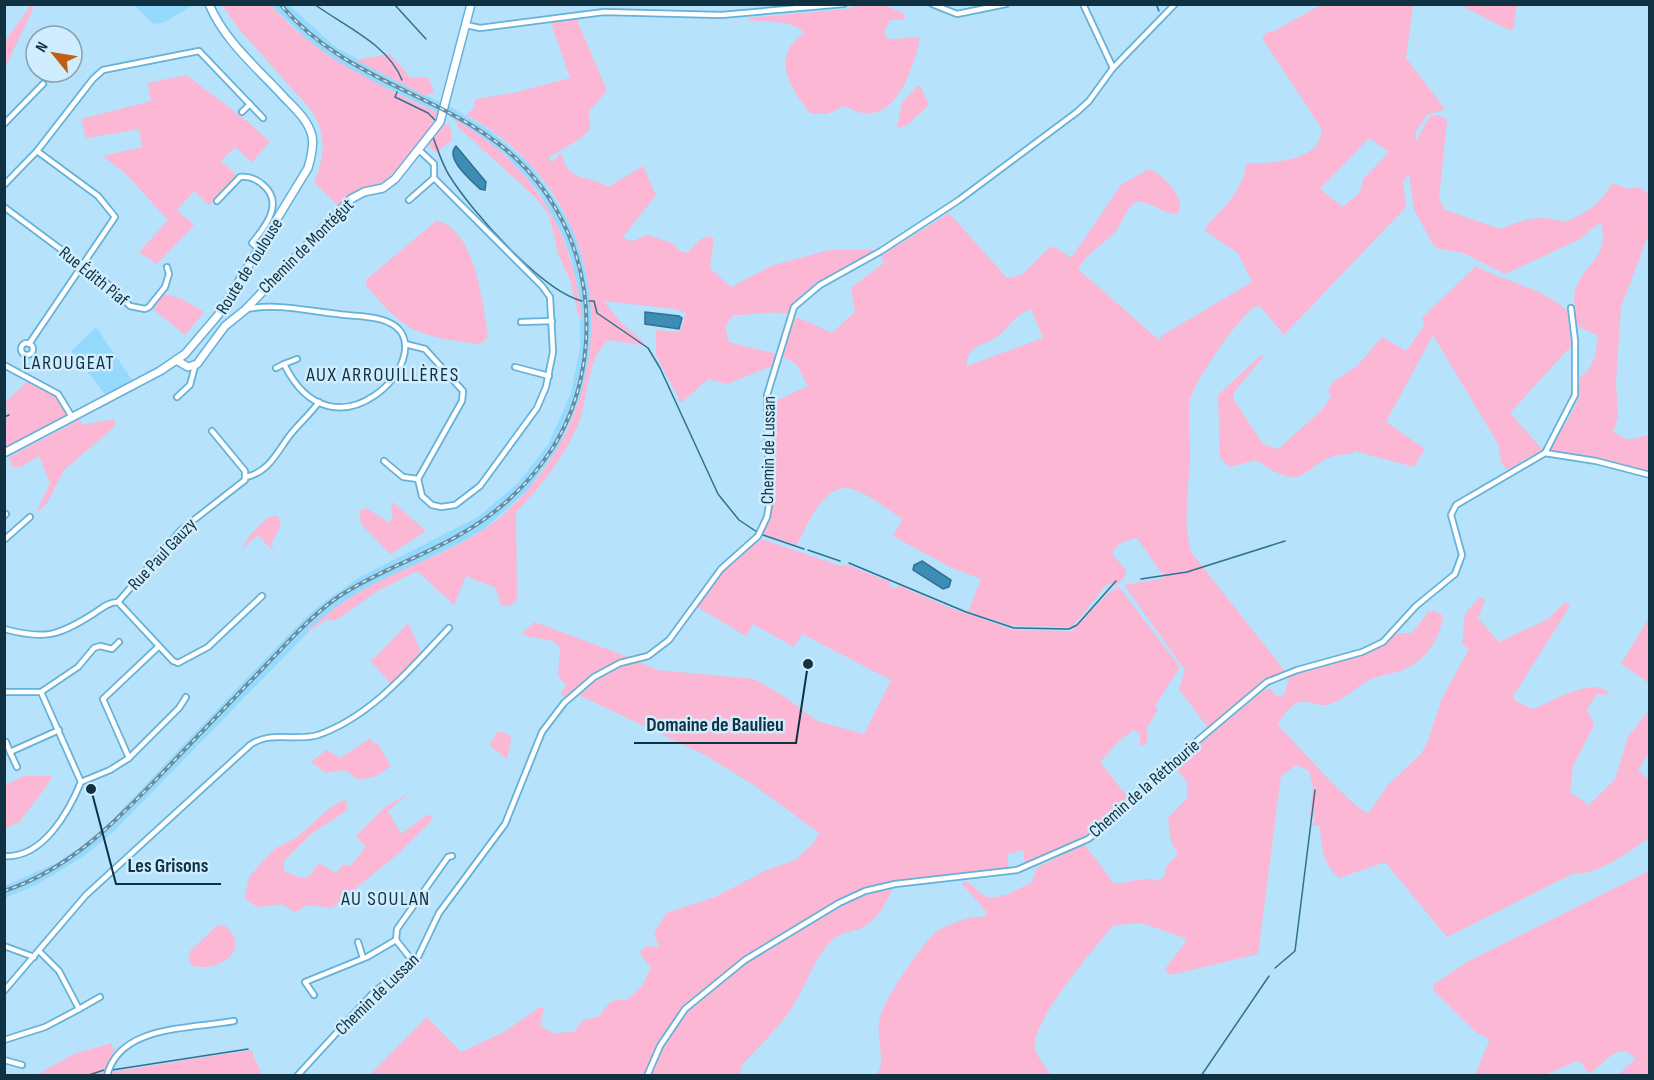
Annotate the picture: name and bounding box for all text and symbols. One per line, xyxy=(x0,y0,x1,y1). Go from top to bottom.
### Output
north arrow xyxy=(24,24,84,84)
text: N xyxy=(32,39,53,56)
street label: Chemin de Montégut xyxy=(255,194,359,298)
street label: Route de Toulouse xyxy=(212,214,287,318)
street label: Rue Édith Piaf xyxy=(55,242,133,311)
district label: LAROUGEAT xyxy=(23,351,115,375)
district label: AUX ARROUILLÈRES xyxy=(305,363,460,387)
street label: Chemin de Lussan xyxy=(757,396,780,504)
street label: Rue Paul Gauzy xyxy=(124,514,201,595)
callout: Domaine de Baulieu xyxy=(634,705,796,743)
text: Domaine de Baulieu xyxy=(646,713,784,737)
street label: Chemin de la Réthourie xyxy=(1085,735,1204,842)
callout: Les Grisons xyxy=(116,846,221,884)
text: Les Grisons xyxy=(128,854,209,878)
district label: AU SOULAN xyxy=(340,887,431,911)
street label: Chemin de Lussan xyxy=(331,949,424,1040)

